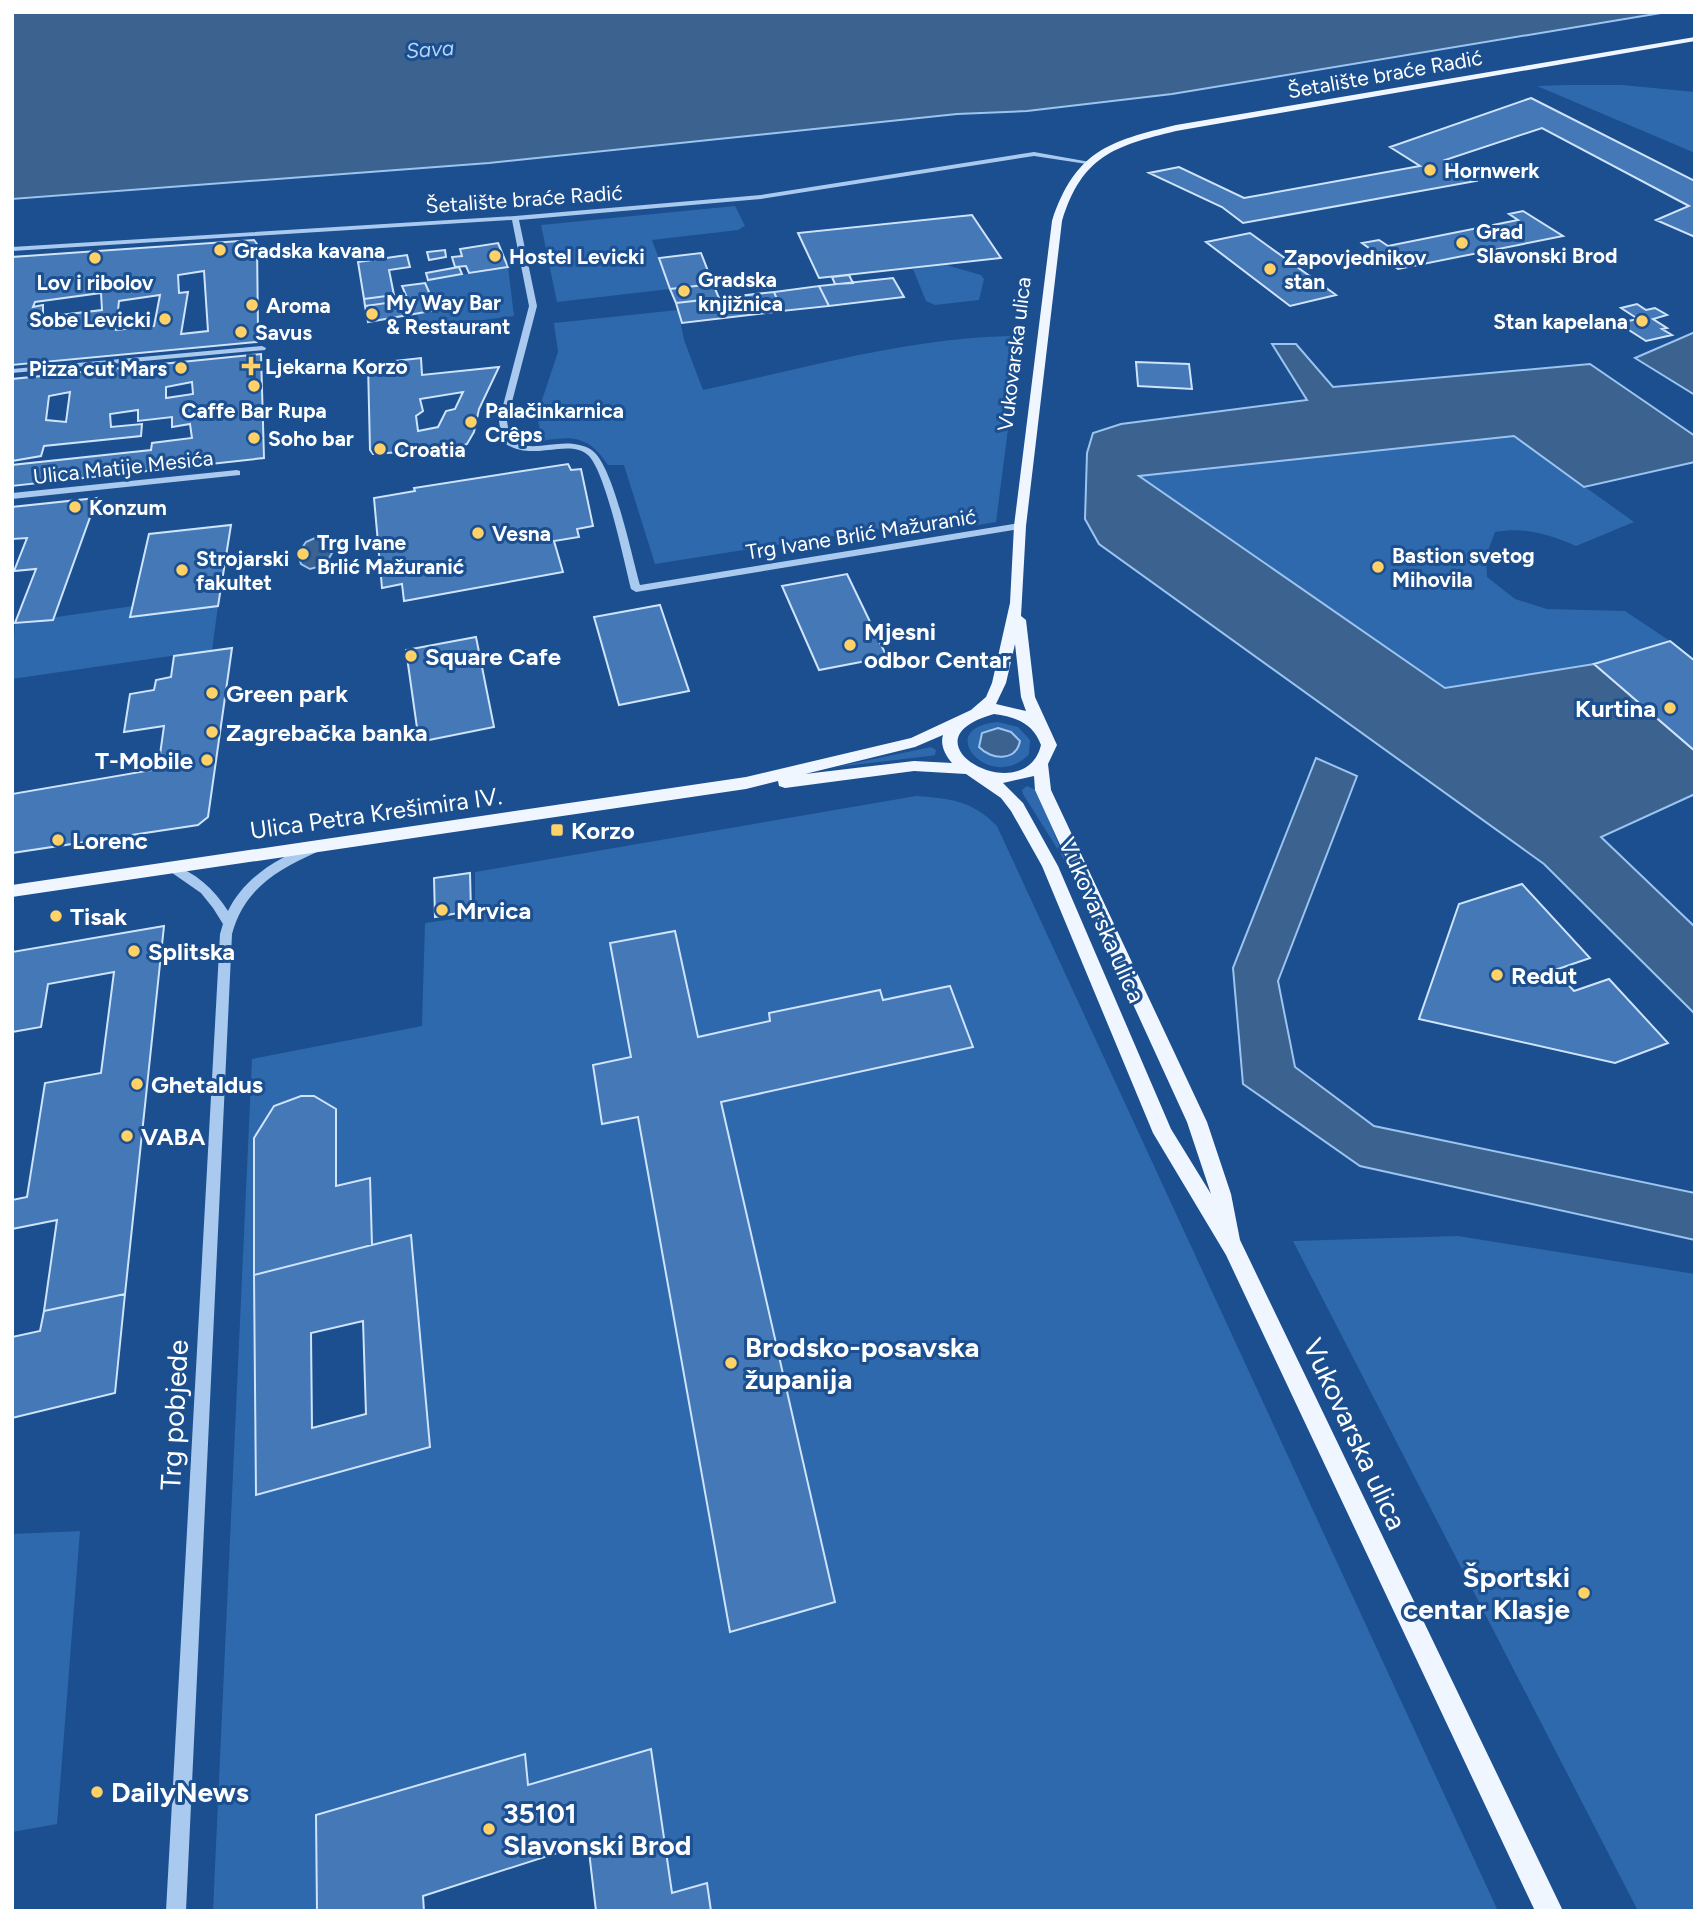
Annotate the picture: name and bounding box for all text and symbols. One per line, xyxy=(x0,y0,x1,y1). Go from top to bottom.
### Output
water label: Sava xyxy=(405,35,455,63)
street label: Šetalište braće Radić xyxy=(1286,45,1484,103)
place label: Hornwerk xyxy=(1444,158,1540,183)
marker: Hornwerk xyxy=(1422,162,1438,178)
street label: Šetalište braće Radić xyxy=(425,180,623,218)
place label: Grad Slavonski Brod xyxy=(1476,219,1617,268)
marker: Grad Slavonski Brod xyxy=(1454,235,1470,251)
place label: Gradska kavana xyxy=(234,238,385,263)
marker: Gradska kavana xyxy=(212,242,228,258)
place label: Hostel Levicki xyxy=(509,244,645,269)
place label: Zapovjednikov stan xyxy=(1284,245,1427,294)
marker: Hostel Levicki xyxy=(487,248,503,264)
marker: Lov i ribolov xyxy=(87,250,103,266)
marker: Zapovjednikov stan xyxy=(1262,261,1278,277)
place label: Gradska knjižnica xyxy=(698,267,783,316)
place label: Lov i ribolov xyxy=(37,270,154,295)
street label: Vukovarska ulica xyxy=(992,275,1036,433)
marker: Gradska knjižnica xyxy=(676,283,692,299)
place label: My Way Bar & Restaurant xyxy=(386,290,510,339)
place label: Aroma xyxy=(266,293,331,318)
marker: Aroma xyxy=(244,297,260,313)
marker: My Way Bar & Restaurant xyxy=(364,306,380,322)
place label: Sobe Levicki xyxy=(29,307,151,332)
place label: Stan kapelana xyxy=(1493,309,1628,334)
marker: Sobe Levicki xyxy=(157,311,173,327)
marker: Stan kapelana xyxy=(1634,313,1650,329)
place label: Savus xyxy=(255,320,312,345)
marker: Savus xyxy=(233,324,249,340)
place label: Ljekarna Korzo xyxy=(265,354,408,379)
place label: Pizza cut Mars xyxy=(29,356,167,381)
marker: Ljekarna Korzo xyxy=(243,358,259,374)
marker: Pizza cut Mars xyxy=(173,360,189,376)
marker: Caffe Bar Rupa xyxy=(246,378,262,394)
place label: Caffe Bar Rupa xyxy=(181,398,327,423)
place label: Palačinkarnica Crêps xyxy=(485,398,624,447)
marker: Palačinkarnica Crêps xyxy=(463,414,479,430)
place label: Soho bar xyxy=(268,426,354,451)
marker: Soho bar xyxy=(246,430,262,446)
place label: Croatia xyxy=(394,437,466,462)
marker: Croatia xyxy=(372,441,388,457)
street label: Ulica Matije Mesića xyxy=(32,445,214,489)
place label: Konzum xyxy=(89,495,167,520)
marker: Konzum xyxy=(67,499,83,515)
street label: Trg Ivane Brlić Mažuranić xyxy=(744,503,978,565)
place label: Vesna xyxy=(492,521,551,546)
marker: Vesna xyxy=(470,525,486,541)
place label: Trg Ivane Brlić Mažuranić xyxy=(317,530,465,579)
place label: Bastion svetog Mihovila xyxy=(1392,543,1535,592)
place label: Strojarski fakultet xyxy=(196,546,289,595)
marker: Trg Ivane Brlić Mažuranić xyxy=(295,546,311,562)
marker: Bastion svetog Mihovila xyxy=(1370,559,1386,575)
marker: Strojarski fakultet xyxy=(174,562,190,578)
place label: Mjesni odbor Centar xyxy=(864,617,1011,674)
marker: Mjesni odbor Centar xyxy=(842,637,858,653)
place label: Square Cafe xyxy=(425,642,561,671)
marker: Square Cafe xyxy=(403,648,419,664)
place label: Green park xyxy=(226,679,348,708)
marker: Green park xyxy=(204,685,220,701)
place label: Kurtina xyxy=(1575,694,1656,723)
marker: Kurtina xyxy=(1662,700,1678,716)
place label: Zagrebačka banka xyxy=(226,718,428,747)
marker: Zagrebačka banka xyxy=(204,724,220,740)
place label: T-Mobile xyxy=(95,746,193,775)
marker: T-Mobile xyxy=(199,752,215,768)
street label: Ulica Petra Krešimira IV. xyxy=(248,781,504,845)
place label: Korzo xyxy=(571,816,635,845)
marker: Korzo xyxy=(549,822,565,838)
place label: Lorenc xyxy=(72,826,148,855)
marker: Lorenc xyxy=(50,832,66,848)
street label: Vukovarska ulica xyxy=(1053,833,1151,1007)
place label: Mrvica xyxy=(456,896,531,925)
place label: Tisak xyxy=(70,902,127,931)
marker: Mrvica xyxy=(434,902,450,918)
marker: Tisak xyxy=(48,908,64,924)
place label: Splitska xyxy=(148,937,235,966)
marker: Splitska xyxy=(126,943,142,959)
place label: Redut xyxy=(1511,961,1577,990)
marker: Redut xyxy=(1489,967,1505,983)
place label: Ghetaldus xyxy=(151,1070,263,1099)
marker: Ghetaldus xyxy=(129,1076,145,1092)
place label: VABA xyxy=(141,1122,205,1151)
marker: VABA xyxy=(119,1128,135,1144)
place label: Brodsko-posavska županija xyxy=(745,1330,979,1396)
street label: Vukovarska ulica xyxy=(1296,1333,1414,1535)
street label: Trg pobjede xyxy=(153,1339,195,1491)
marker: Brodsko-posavska županija xyxy=(723,1355,739,1371)
place label: Športski centar Klasje xyxy=(1403,1560,1570,1626)
marker: Športski centar Klasje xyxy=(1576,1585,1592,1601)
place label: DailyNews xyxy=(111,1775,249,1809)
marker: DailyNews xyxy=(89,1784,105,1800)
place label: 35101 Slavonski Brod xyxy=(503,1796,692,1862)
marker: 35101 Slavonski Brod xyxy=(481,1821,497,1837)

